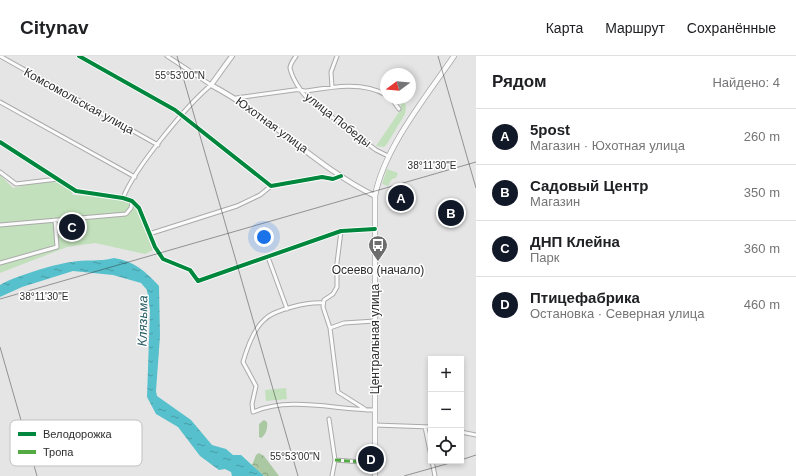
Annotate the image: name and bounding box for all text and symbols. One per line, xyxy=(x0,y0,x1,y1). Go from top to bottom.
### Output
text: Citynav xyxy=(20,17,89,38)
text: Карта xyxy=(546,20,583,36)
text: Маршрут xyxy=(605,20,665,36)
text: Сохранённые xyxy=(687,20,776,36)
street label: Комсомольская улица xyxy=(22,65,137,137)
north arrow xyxy=(380,68,416,104)
text: 55°53'00"N xyxy=(155,70,205,81)
text: Рядом xyxy=(492,72,547,91)
text: Найдено: 4 xyxy=(712,75,780,90)
street label: улица Победы xyxy=(302,90,374,150)
street label: Юхотная улица xyxy=(233,94,311,156)
text: 5post xyxy=(530,121,570,138)
text: A xyxy=(500,129,510,144)
text: 260 m xyxy=(744,129,780,144)
text: Магазин · Юхотная улица xyxy=(530,138,685,153)
text: 38°11'30"E xyxy=(408,160,457,171)
text: Садовый Центр xyxy=(530,177,649,194)
pin: A xyxy=(388,183,414,213)
text: B xyxy=(500,185,510,200)
text: 350 m xyxy=(744,185,780,200)
text: Магазин xyxy=(530,194,580,209)
pin: B xyxy=(438,198,464,228)
pin: C xyxy=(59,212,85,242)
your location xyxy=(254,227,274,247)
text: ДНП Клейна xyxy=(530,233,620,250)
bus stop icon: Осеево (начало) xyxy=(367,234,389,262)
text: C xyxy=(500,241,510,256)
text: 360 m xyxy=(744,241,780,256)
text: Парк xyxy=(530,250,560,265)
place label: Осеево (начало) xyxy=(332,263,424,277)
street label: Центральная улица xyxy=(368,283,382,394)
text: Птицефабрика xyxy=(530,289,640,306)
text: 38°11'30"E xyxy=(20,291,69,302)
water label: Клязьма xyxy=(135,295,150,347)
text: D xyxy=(500,297,510,312)
text: 460 m xyxy=(744,297,780,312)
text: Остановка · Северная улица xyxy=(530,306,704,321)
map controls xyxy=(428,356,464,464)
button: + xyxy=(428,356,464,392)
button: − xyxy=(428,392,464,428)
legend xyxy=(10,420,142,466)
text: Велодорожка xyxy=(43,428,113,440)
button: locate xyxy=(428,428,464,464)
pin: D xyxy=(358,444,384,474)
text: Тропа xyxy=(43,446,74,458)
text: 55°53'00"N xyxy=(270,451,320,462)

